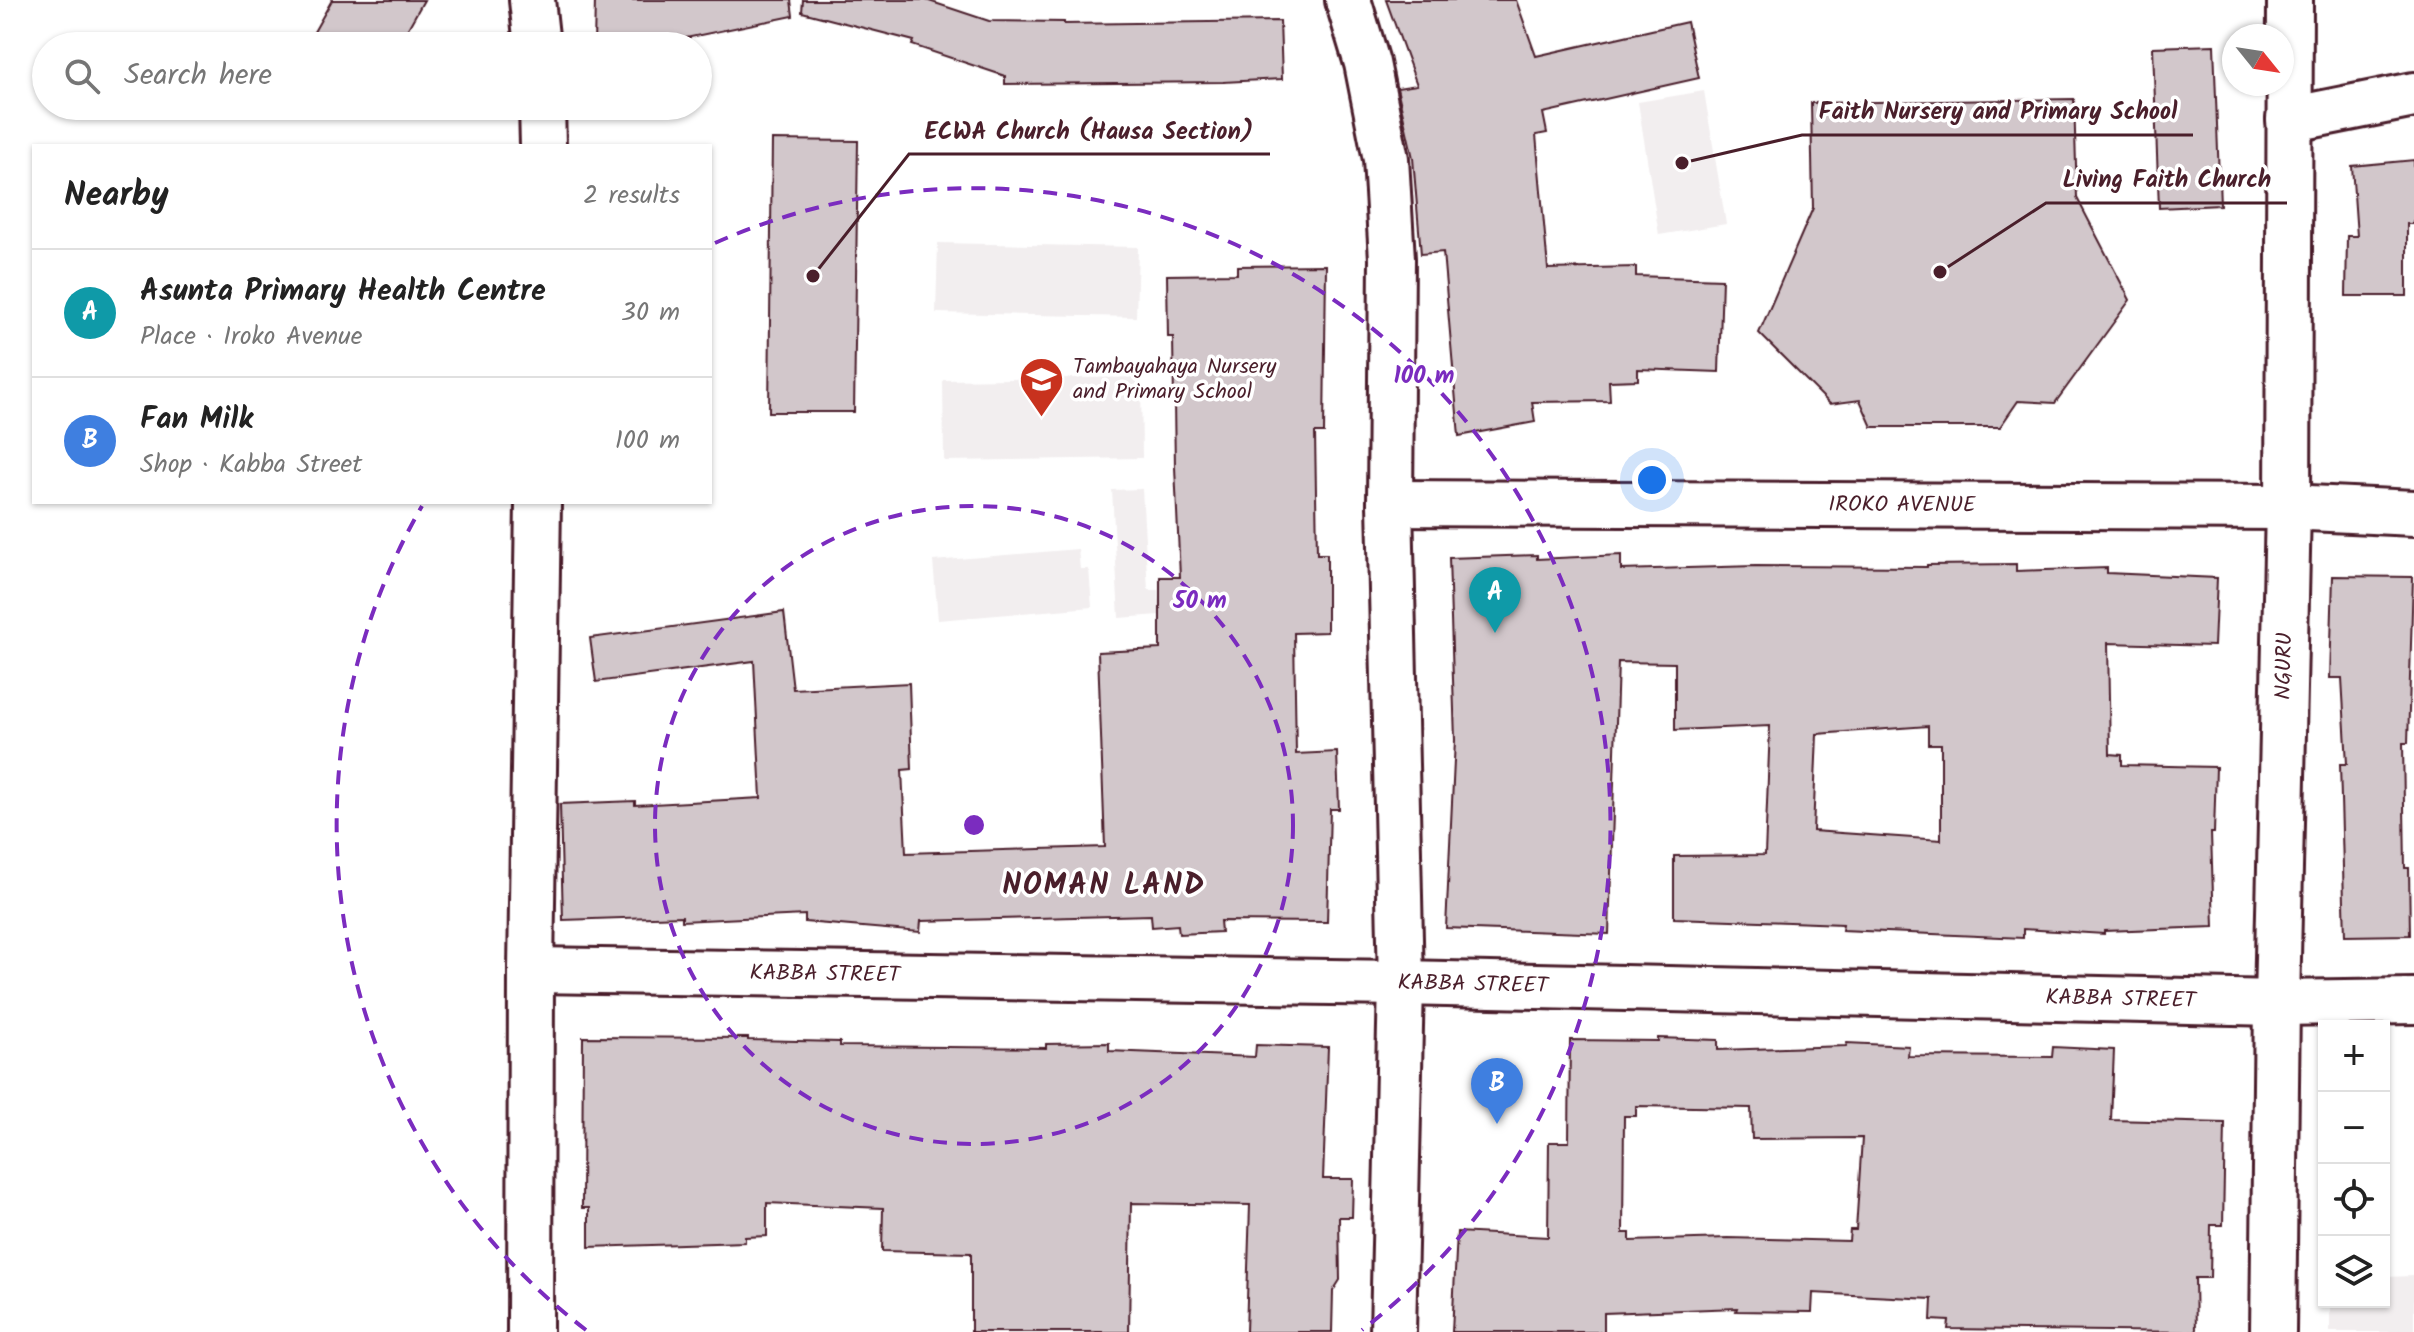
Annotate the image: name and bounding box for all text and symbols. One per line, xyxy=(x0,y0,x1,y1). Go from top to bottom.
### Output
north arrow xyxy=(2222,24,2294,96)
search box xyxy=(32,32,712,120)
text: Search here xyxy=(124,52,272,100)
icon: search xyxy=(60,54,104,98)
callout: Faith Nursery and Primary School xyxy=(1802,87,2193,135)
text: Faith Nursery and Primary School xyxy=(1819,93,2178,132)
callout: ECWA Church (Hausa Section) xyxy=(909,106,1270,154)
text: ECWA Church (Hausa Section) xyxy=(925,113,1253,152)
callout: Living Faith Church xyxy=(2046,155,2287,203)
text: Living Faith Church xyxy=(2063,161,2271,200)
text: Nearby xyxy=(64,169,169,223)
text: 2 results xyxy=(583,175,680,217)
text: Asunta Primary Health Centre xyxy=(140,268,546,316)
text: A xyxy=(82,292,98,334)
text: 30 m xyxy=(621,292,680,334)
text: Place · Iroko Avenue xyxy=(140,316,362,358)
place label: Tambayahaya Nursery and Primary School xyxy=(1073,350,1277,410)
school or university icon: Tambayahaya Nursery and Primary School xyxy=(1018,356,1066,419)
text: 100 m xyxy=(1394,357,1454,396)
text: Fan Milk xyxy=(140,396,253,444)
text: B xyxy=(82,420,98,462)
text: 100 m xyxy=(615,420,680,462)
text: Shop · Kabba Street xyxy=(140,444,362,486)
your location xyxy=(1632,460,1672,500)
street label: IROKO AVENUE xyxy=(1828,487,1977,523)
pin: A xyxy=(1469,567,1521,633)
text: 50 m xyxy=(1172,582,1227,621)
street label: NGURU xyxy=(2266,632,2303,700)
centre of rings xyxy=(960,811,988,839)
district label: NOMAN LAND xyxy=(1002,862,1206,910)
street label: KABBA STREET xyxy=(749,956,903,993)
street label: KABBA STREET xyxy=(1397,965,1551,1004)
street label: KABBA STREET xyxy=(2045,980,2199,1019)
map controls xyxy=(2318,1020,2390,1308)
button: + xyxy=(2318,1020,2390,1092)
pin: B xyxy=(1471,1058,1523,1124)
button: − xyxy=(2318,1092,2390,1164)
button: locate xyxy=(2318,1164,2390,1236)
button: layers xyxy=(2318,1236,2390,1308)

